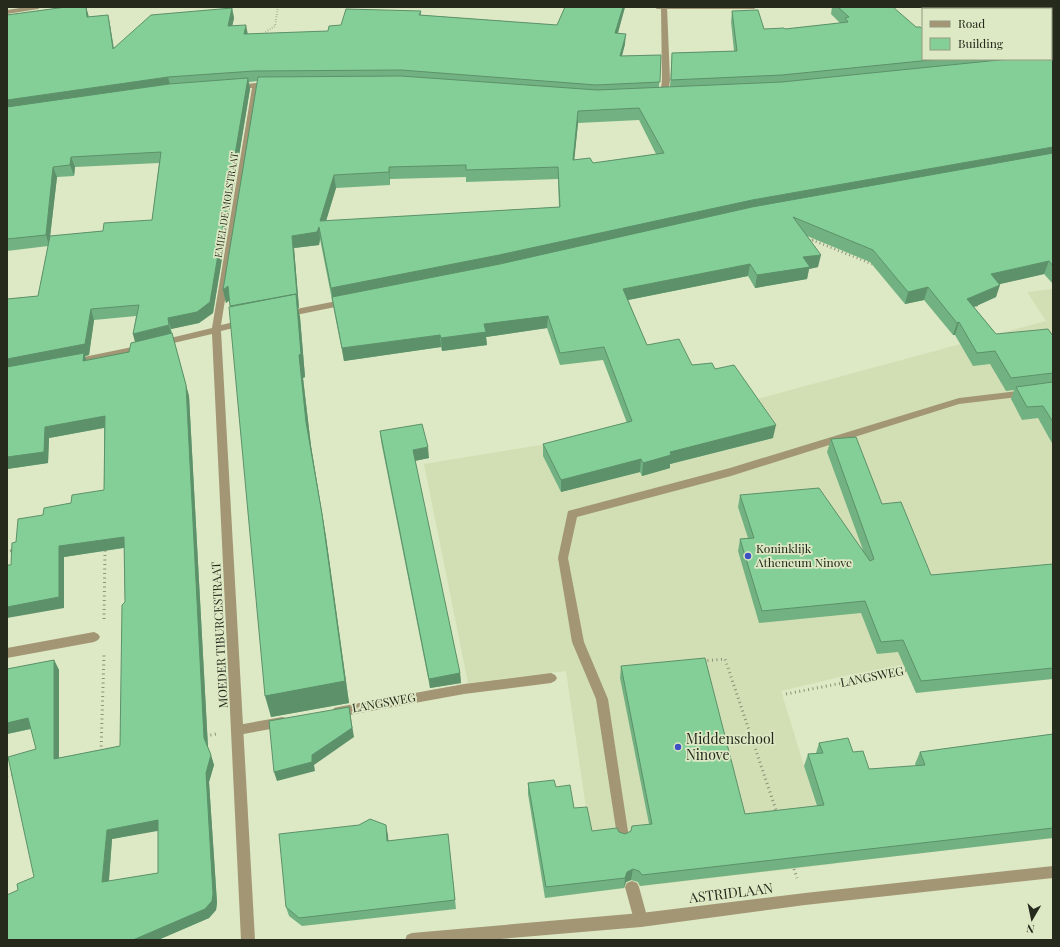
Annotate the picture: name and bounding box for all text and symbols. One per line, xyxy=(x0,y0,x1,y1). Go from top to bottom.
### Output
legend xyxy=(922,8,1052,60)
text: Road xyxy=(958,15,985,31)
text: Building xyxy=(958,35,1004,51)
street label: EMIEL DE MOLSTRAAT xyxy=(211,151,241,259)
place label: Koninklijk Atheneum Ninove xyxy=(755,540,852,570)
marker: Koninklijk Atheneum Ninove xyxy=(743,551,753,561)
street label: MOEDER TIBURCESTRAAT xyxy=(207,561,231,709)
street label: LANGSWEG xyxy=(839,662,905,690)
street label: LANGSWEG xyxy=(351,688,417,715)
place label: Middenschool Ninove xyxy=(686,729,775,764)
marker: Middenschool Ninove xyxy=(673,742,683,752)
street label: ASTRIDLAAN xyxy=(687,878,774,907)
north arrow xyxy=(1012,899,1052,939)
text: N xyxy=(1025,921,1035,937)

